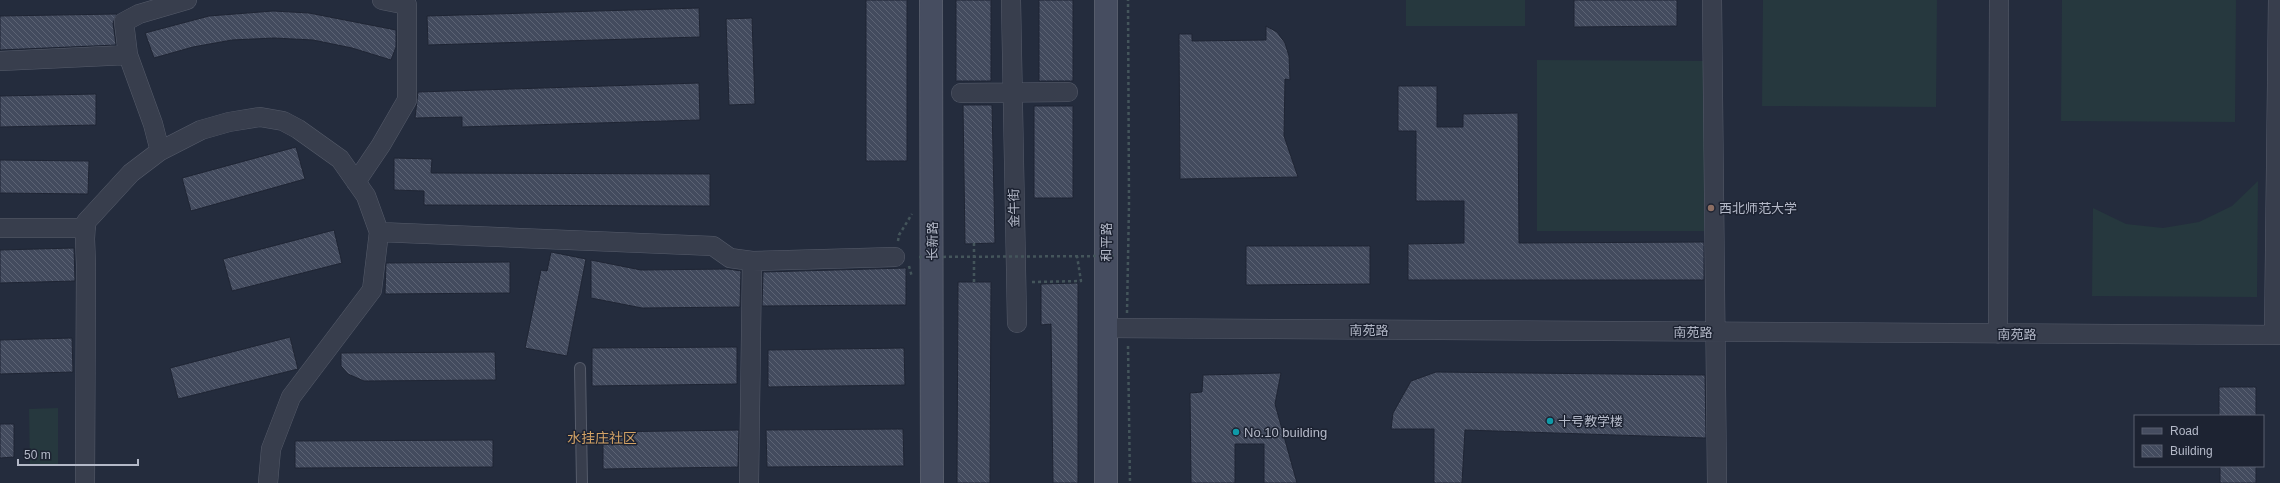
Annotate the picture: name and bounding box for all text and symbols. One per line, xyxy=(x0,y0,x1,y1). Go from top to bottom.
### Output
street label: 金牛街 xyxy=(1006,188,1022,228)
place label: 西北师范大学 xyxy=(1719,201,1797,216)
marker: 西北师范大学 xyxy=(1706,203,1716,213)
street label: 长新路 xyxy=(925,221,940,261)
street label: 和平路 xyxy=(1099,222,1114,262)
street label: 南苑路 xyxy=(1349,323,1389,338)
street label: 南苑路 xyxy=(1673,325,1713,340)
street label: 南苑路 xyxy=(1997,327,2037,342)
place label: 十号教学楼 xyxy=(1558,414,1623,429)
legend xyxy=(2134,415,2264,467)
marker: 十号教学楼 xyxy=(1545,416,1555,426)
text: Road xyxy=(2170,424,2199,438)
place label: No.10 building xyxy=(1244,425,1327,440)
marker: No.10 building xyxy=(1231,427,1241,437)
district label: 水挂庄社区 xyxy=(567,430,637,446)
scale bar xyxy=(18,441,138,467)
text: Building xyxy=(2170,444,2213,458)
text: 50 m xyxy=(24,448,51,462)

